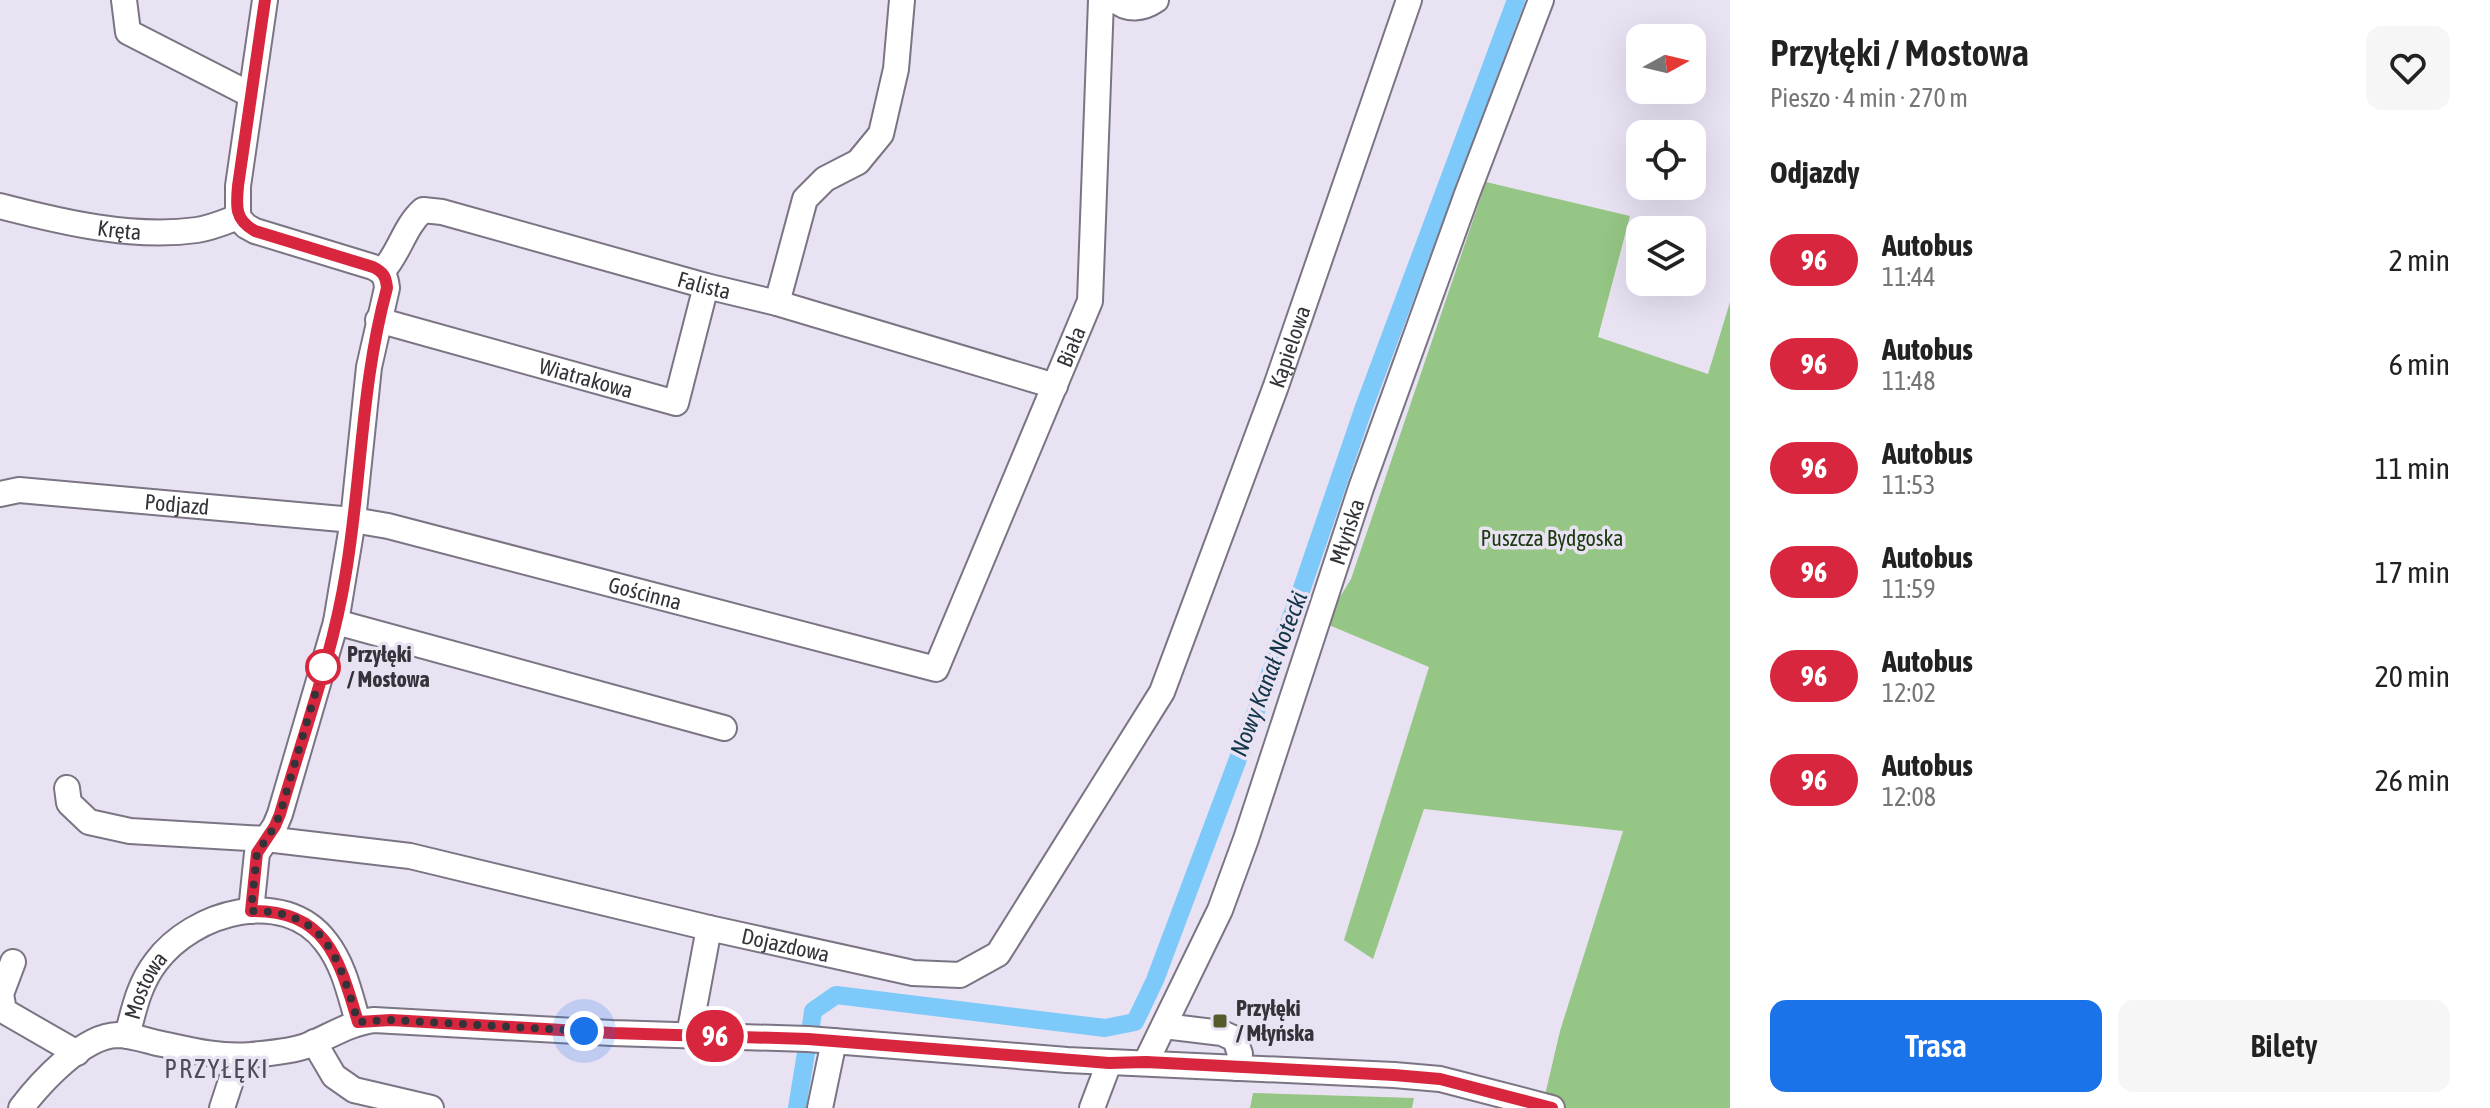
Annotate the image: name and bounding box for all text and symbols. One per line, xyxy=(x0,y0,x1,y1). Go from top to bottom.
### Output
north arrow xyxy=(1626,24,1706,104)
map controls xyxy=(1626,24,1706,296)
button: heart xyxy=(2366,26,2450,110)
text: Przyłęki / Mostowa xyxy=(1770,31,2029,74)
text: Pieszo · 4 min · 270 m xyxy=(1770,83,1968,113)
button: locate xyxy=(1626,120,1706,200)
text: Odjazdy xyxy=(1770,155,1860,189)
street label: Kręta xyxy=(96,215,142,245)
button: layers xyxy=(1626,216,1706,296)
text: Autobus xyxy=(1882,228,1973,262)
text: 2 min xyxy=(2389,243,2450,277)
text: 96 xyxy=(1801,244,1827,276)
text: 11:44 xyxy=(1882,262,1936,292)
street label: Falista xyxy=(675,266,733,304)
street label: Kąpielowa xyxy=(1263,302,1316,391)
street label: Biała xyxy=(1051,322,1091,371)
text: Autobus xyxy=(1882,332,1973,366)
text: 6 min xyxy=(2389,347,2450,381)
text: 96 xyxy=(1801,348,1827,380)
street label: Wiatrakowa xyxy=(536,352,636,403)
text: 11:48 xyxy=(1882,366,1936,396)
text: Autobus xyxy=(1882,436,1973,470)
text: 11 min xyxy=(2375,451,2450,485)
text: 96 xyxy=(1801,452,1827,484)
text: 11:53 xyxy=(1882,470,1936,500)
street label: Podjazd xyxy=(144,488,210,520)
street label: Młyńska xyxy=(1324,495,1370,568)
park label: Puszcza Bydgoska xyxy=(1481,525,1623,551)
text: Autobus xyxy=(1882,540,1973,574)
text: 17 min xyxy=(2375,555,2450,589)
text: 96 xyxy=(1801,556,1827,588)
street label: Gościnna xyxy=(606,571,684,615)
text: 11:59 xyxy=(1882,574,1936,604)
water label: Nowy Kanał Notecki xyxy=(1225,588,1312,760)
place label: Przyłęki / Mostowa xyxy=(347,641,430,692)
text: Autobus xyxy=(1882,644,1973,678)
marker: Przyłęki / Mostowa xyxy=(306,650,340,684)
text: 20 min xyxy=(2375,659,2450,693)
text: 96 xyxy=(1801,660,1827,692)
text: 12:02 xyxy=(1882,678,1936,708)
text: Autobus xyxy=(1882,748,1973,782)
text: 26 min xyxy=(2375,763,2450,797)
text: 96 xyxy=(1801,764,1827,796)
text: 12:08 xyxy=(1882,782,1936,812)
street label: Dojazdowa xyxy=(739,923,832,967)
street label: Mostowa xyxy=(119,946,172,1022)
place label: Przyłęki / Młyńska xyxy=(1236,995,1314,1046)
button: Trasa xyxy=(1770,1000,2102,1092)
button: Bilety xyxy=(2118,1000,2450,1092)
line badge: 96 xyxy=(679,1010,751,1062)
your location xyxy=(564,1011,604,1051)
marker: Przyłęki / Młyńska xyxy=(1211,1012,1229,1030)
text: 96 xyxy=(702,1020,728,1052)
district label: PRZYŁĘKI xyxy=(164,1054,270,1084)

